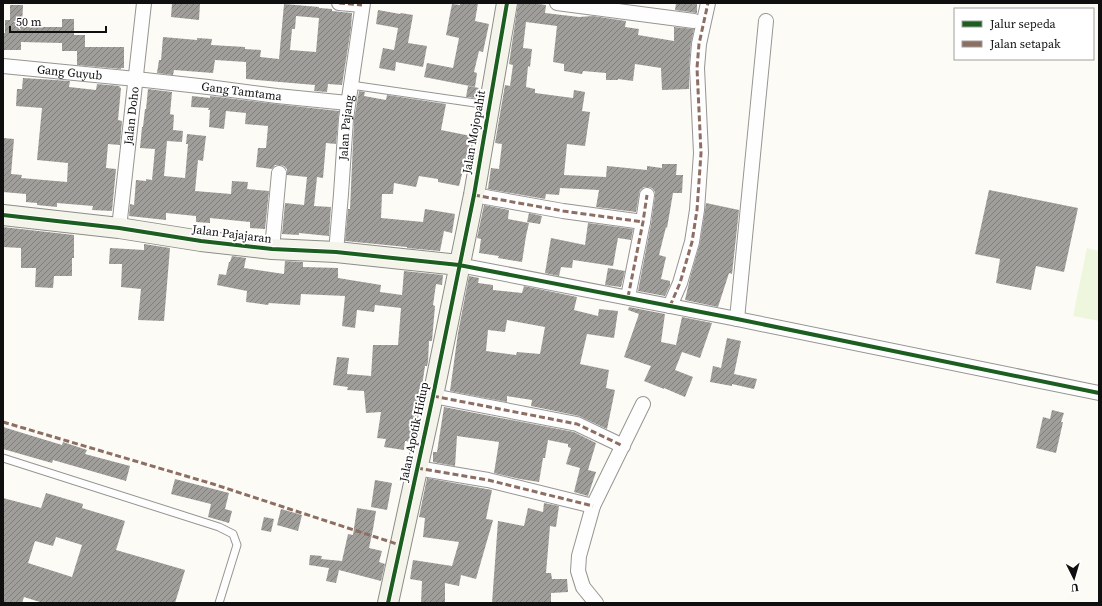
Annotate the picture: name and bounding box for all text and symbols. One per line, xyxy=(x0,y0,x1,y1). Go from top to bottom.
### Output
scale bar xyxy=(10,8,106,34)
legend xyxy=(954,8,1094,60)
text: 50 m xyxy=(16,14,42,30)
text: Jalur sepeda xyxy=(989,16,1057,32)
text: Jalan setapak xyxy=(989,36,1061,52)
street label: Gang Guyub xyxy=(36,61,103,84)
street label: Gang Tamtama xyxy=(201,78,283,105)
street label: Jalan Doho xyxy=(120,85,143,147)
street label: Jalan Mojopahit xyxy=(459,89,489,176)
street label: Jalan Pajang xyxy=(335,93,357,162)
street label: Jalan Pajajaran xyxy=(190,221,273,247)
street label: Jalan Apotik Hidup xyxy=(395,381,432,484)
north arrow xyxy=(1054,558,1094,598)
text: U xyxy=(1070,580,1079,595)

